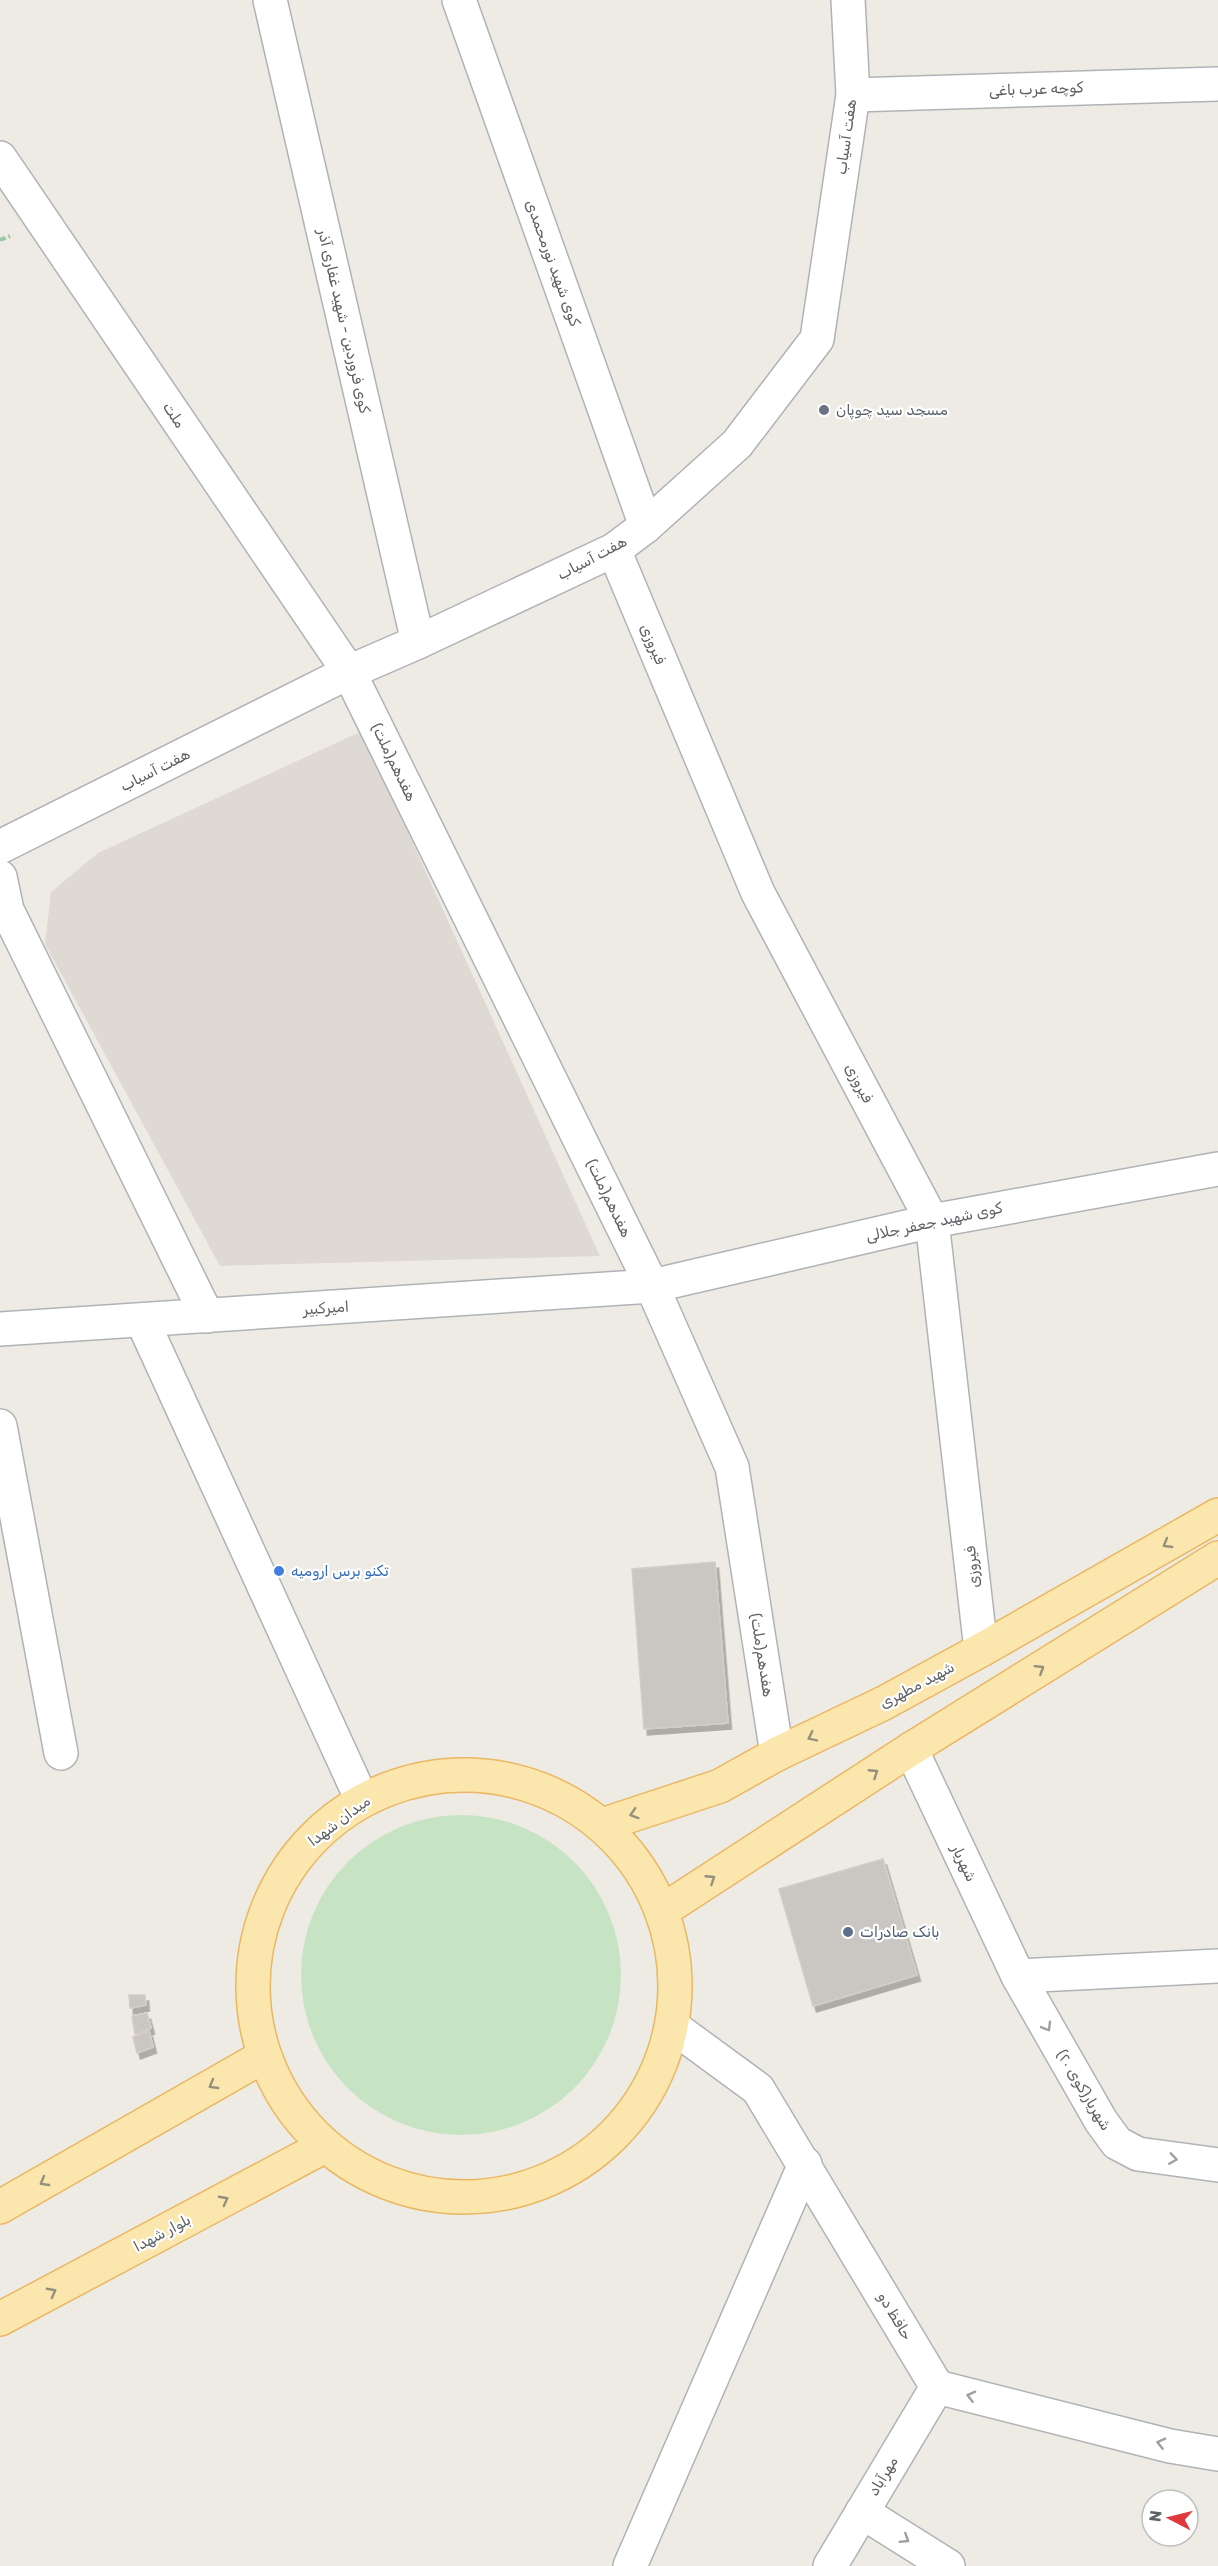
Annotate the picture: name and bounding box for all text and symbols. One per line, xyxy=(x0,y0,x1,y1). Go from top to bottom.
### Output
street label: کوچه عرب باغی xyxy=(988,78,1084,100)
street label: هفت آسیاب xyxy=(832,98,860,176)
street label: کوی شهید نورمحمدی xyxy=(522,197,584,329)
street label: کوی فروردین - شهید غفاری آذر xyxy=(313,226,374,415)
street label: ملت xyxy=(159,399,189,431)
place label: مسجد سید چوپان xyxy=(836,401,948,420)
marker: مسجد سید چوپان xyxy=(817,403,831,417)
street label: هفت آسیاب xyxy=(554,532,630,584)
street label: فیروزی xyxy=(636,621,670,667)
street label: هفدهم(ملت) xyxy=(366,720,421,804)
street label: هفت آسیاب xyxy=(117,745,193,795)
street label: فیروزی xyxy=(840,1060,877,1106)
street label: هفدهم(ملت) xyxy=(581,1156,636,1240)
street label: کوی شهید جعفر جلالی xyxy=(864,1199,1004,1245)
street label: امیرکبیر xyxy=(301,1297,350,1319)
one-way arrow xyxy=(1163,1537,1173,1548)
street label: فیروزی xyxy=(961,1545,984,1589)
place label: تکنو برس ارومیه xyxy=(291,1562,389,1581)
marker: تکنو برس ارومیه xyxy=(272,1564,286,1578)
street label: هفدهم(ملت) xyxy=(745,1612,778,1698)
street label: شهید مطهری xyxy=(877,1658,957,1712)
one-way arrow xyxy=(1034,1665,1044,1677)
one-way arrow xyxy=(808,1730,819,1742)
one-way arrow xyxy=(868,1769,879,1780)
street label: میدان شهدا xyxy=(304,1792,374,1850)
one-way arrow xyxy=(629,1807,640,1820)
street label: شهریار xyxy=(947,1841,980,1884)
one-way arrow xyxy=(704,1875,715,1886)
place label: بانک صادرات xyxy=(860,1923,939,1941)
marker: بانک صادرات xyxy=(841,1925,855,1939)
one-way arrow xyxy=(1039,2021,1051,2031)
street label: شهریار(کوی ۲۰) xyxy=(1053,2046,1115,2134)
one-way arrow xyxy=(209,2078,219,2089)
one-way arrow xyxy=(1168,2152,1178,2165)
one-way arrow xyxy=(40,2175,50,2186)
one-way arrow xyxy=(217,2196,228,2207)
street label: بلوار شهدا xyxy=(130,2210,194,2256)
one-way arrow xyxy=(45,2288,56,2299)
street label: حافظ دو xyxy=(873,2289,916,2344)
one-way arrow xyxy=(967,2390,977,2403)
one-way arrow xyxy=(1156,2438,1166,2451)
street label: مهرآباد xyxy=(864,2453,902,2499)
north arrow xyxy=(1140,2488,1200,2548)
text: N xyxy=(1145,2509,1166,2523)
one-way arrow xyxy=(898,2532,909,2543)

